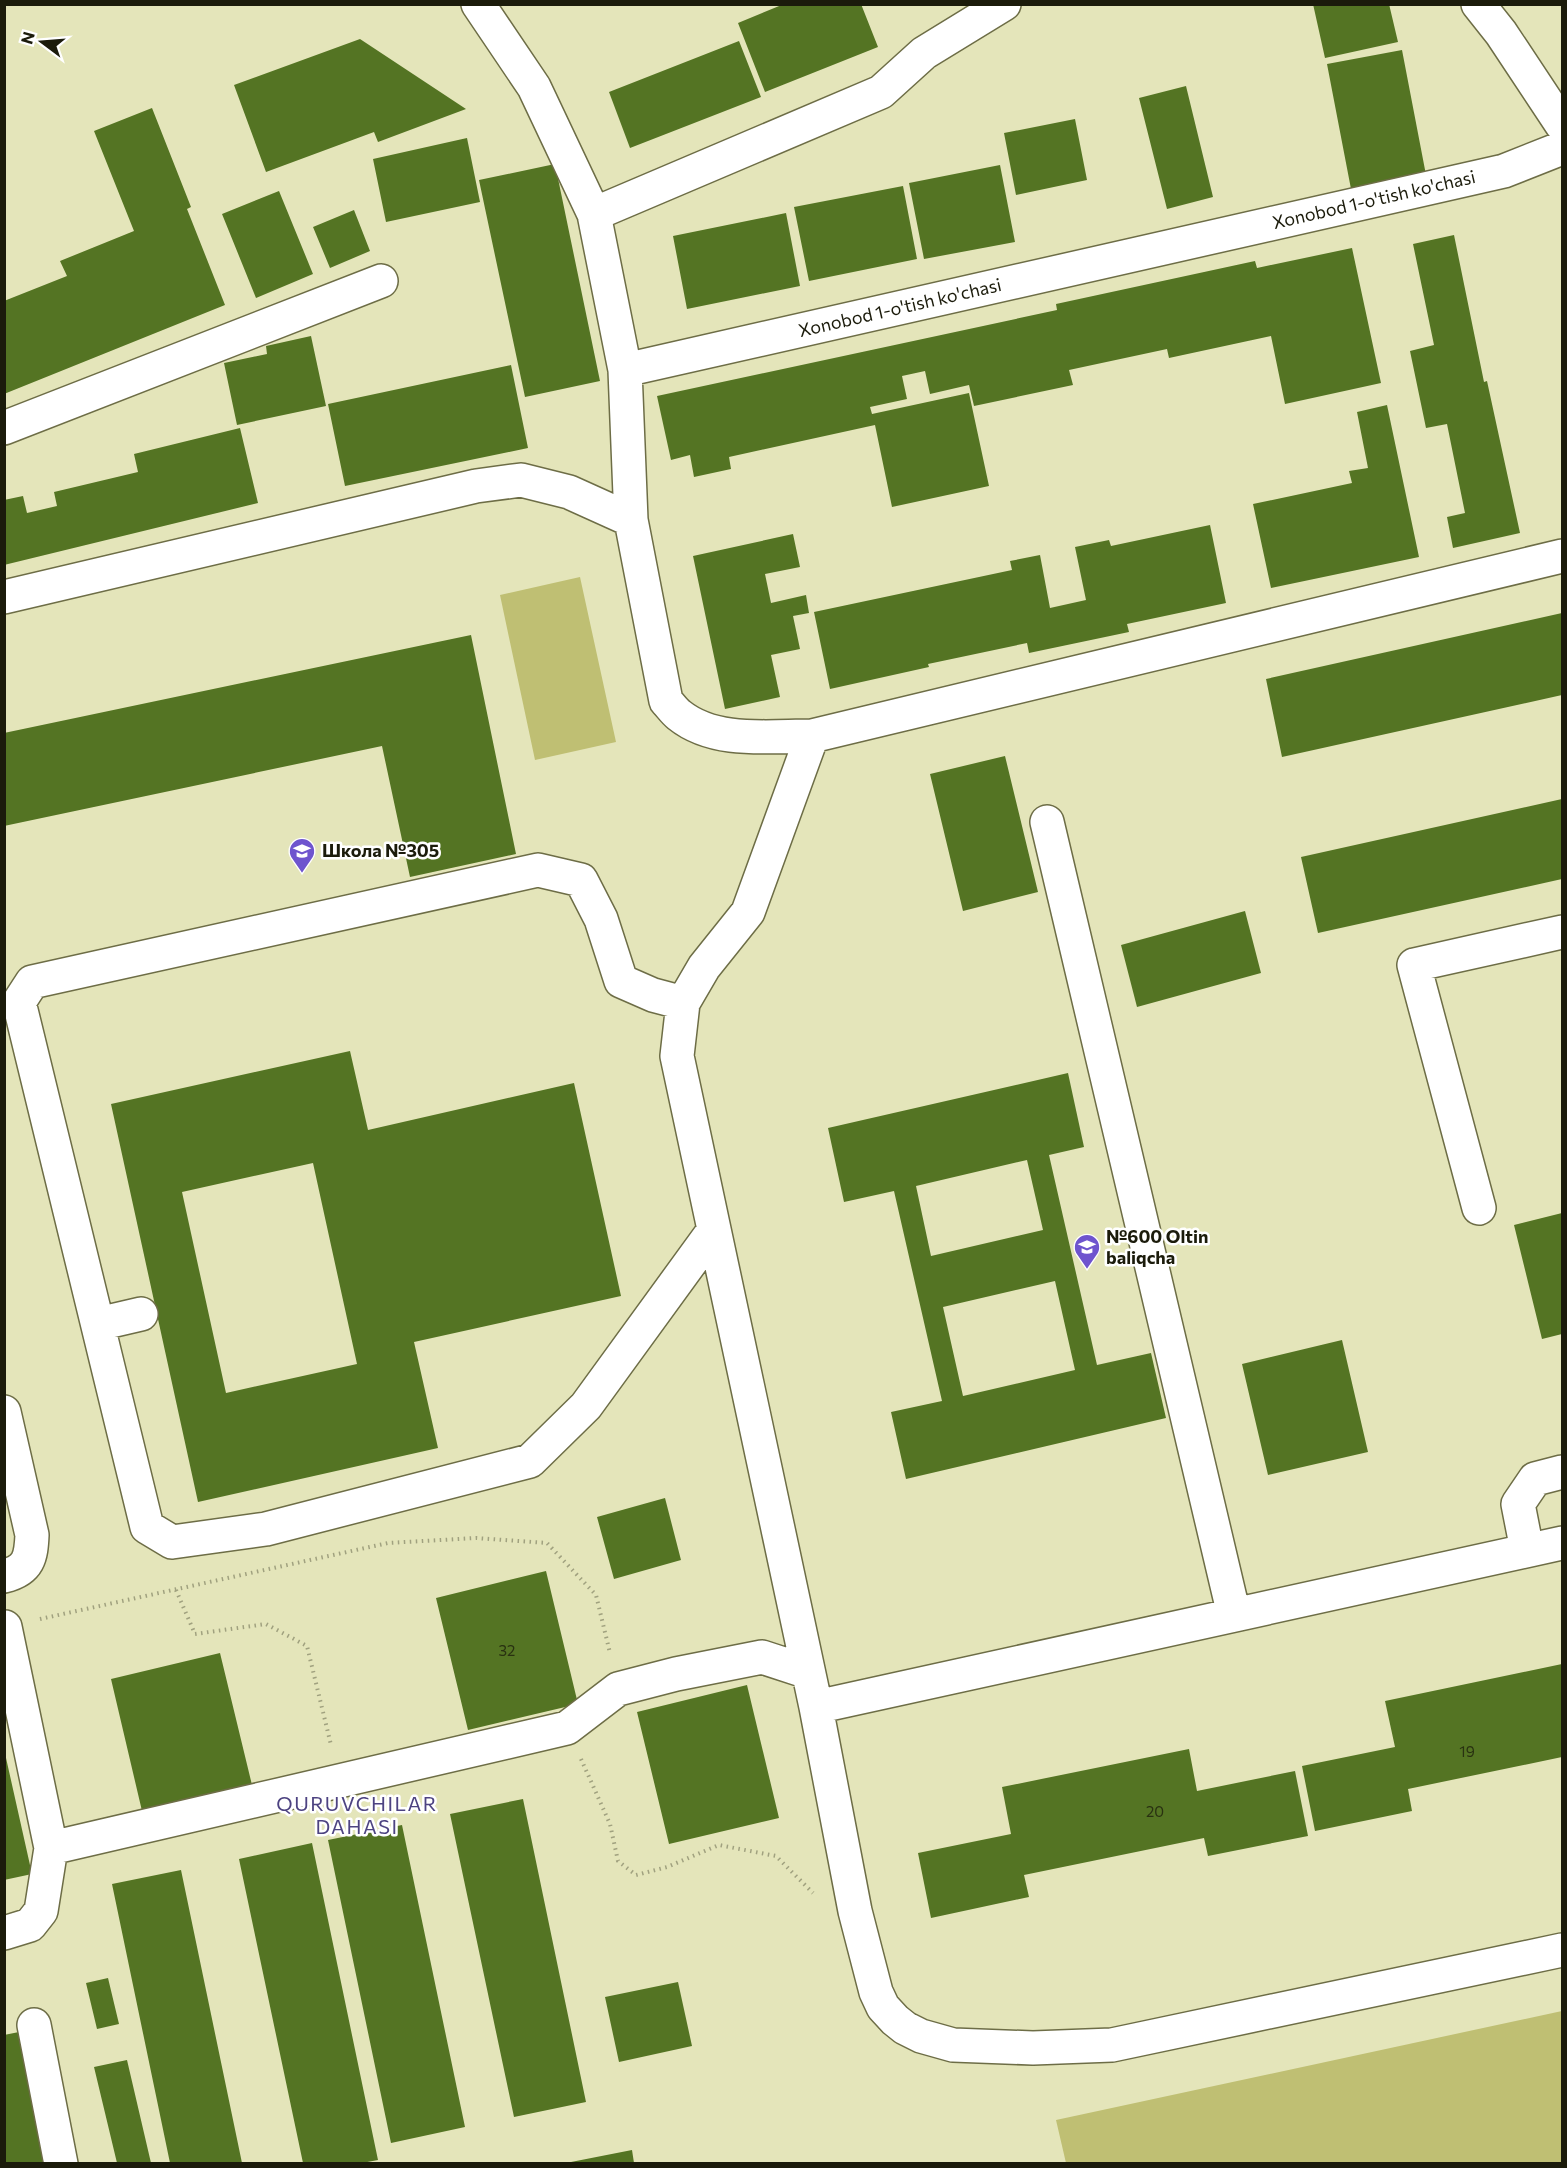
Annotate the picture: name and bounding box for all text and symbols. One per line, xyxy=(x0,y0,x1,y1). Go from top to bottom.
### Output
north arrow xyxy=(12,12,72,72)
text: N xyxy=(16,29,38,46)
street label: Xonobod 1-o'tish ko'chasi xyxy=(1270,165,1477,233)
street label: Xonobod 1-o'tish ko'chasi xyxy=(796,273,1003,341)
school or university icon: Школа №305 xyxy=(287,836,317,874)
place label: Школа №305 xyxy=(322,839,439,861)
place label: №600 Oltin baliqcha xyxy=(1106,1225,1208,1268)
school or university icon: №600 Oltin baliqcha xyxy=(1072,1232,1102,1270)
house number: 32 xyxy=(499,1641,515,1659)
house number: 19 xyxy=(1459,1742,1475,1760)
district label: QURUVCHILAR DAHASI xyxy=(276,1791,438,1838)
house number: 20 xyxy=(1146,1802,1164,1820)

